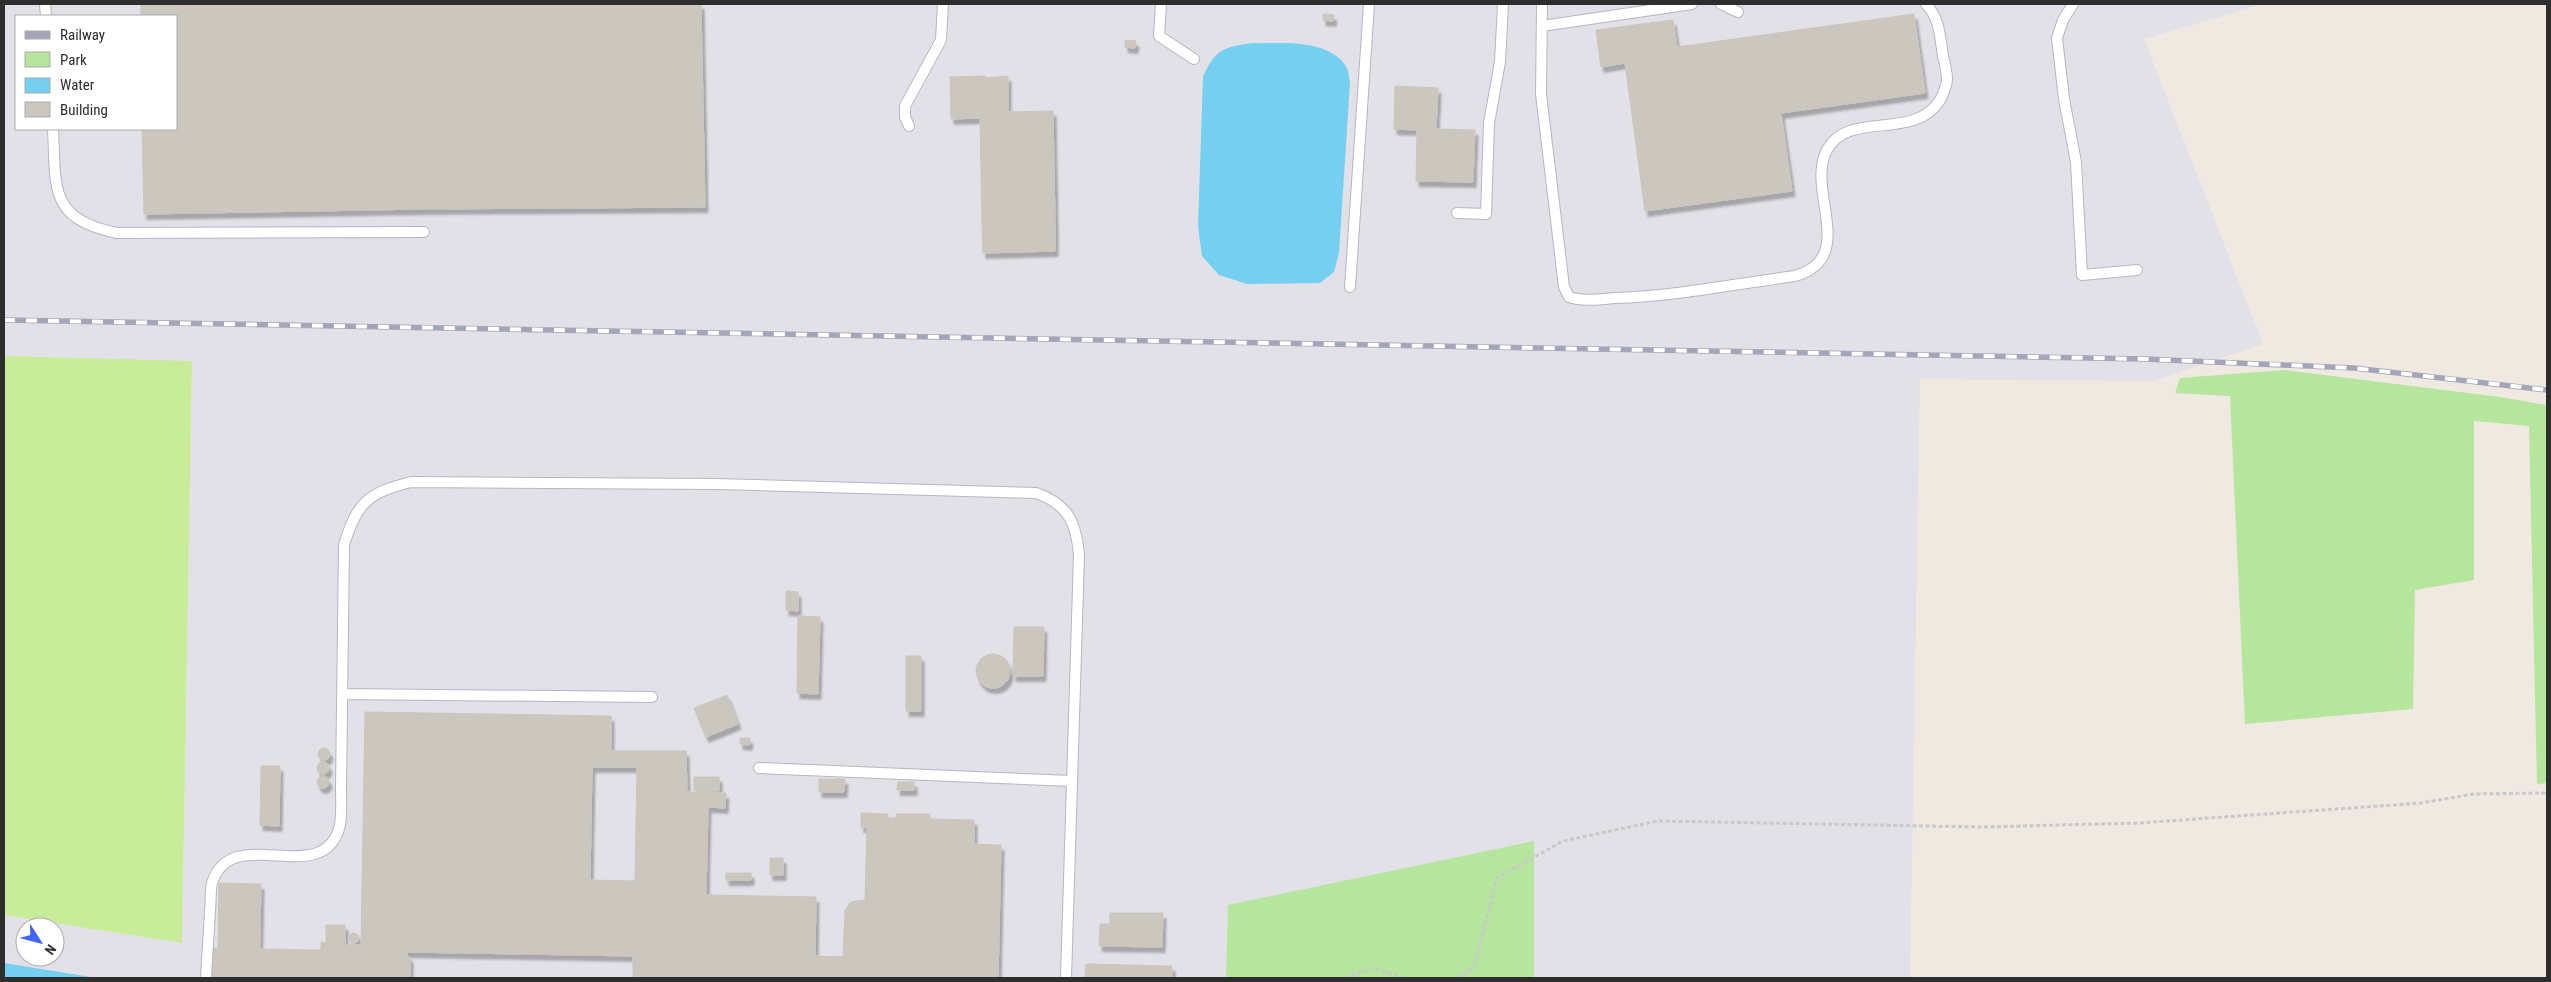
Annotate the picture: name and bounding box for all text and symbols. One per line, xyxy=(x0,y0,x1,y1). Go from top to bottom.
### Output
legend xyxy=(15,15,178,130)
text: Railway xyxy=(60,26,105,44)
text: Park xyxy=(60,51,87,69)
text: Water xyxy=(60,76,95,94)
text: Building xyxy=(60,101,108,119)
north arrow xyxy=(15,917,65,967)
text: N xyxy=(42,941,60,958)

